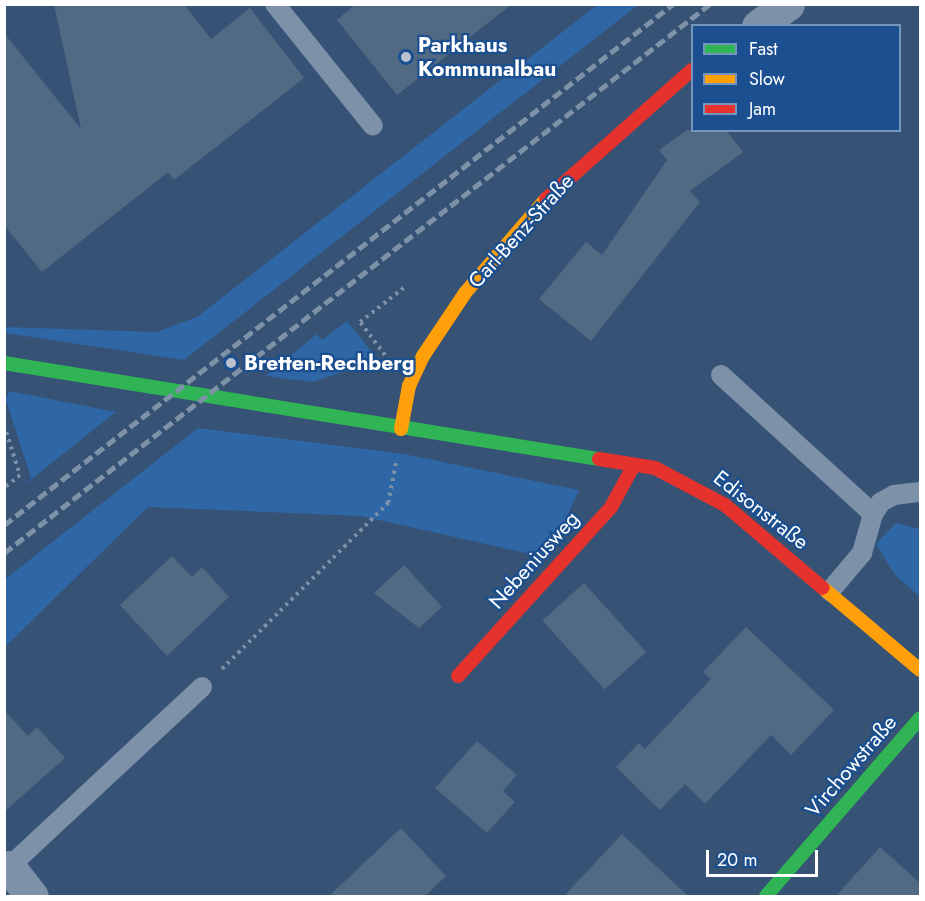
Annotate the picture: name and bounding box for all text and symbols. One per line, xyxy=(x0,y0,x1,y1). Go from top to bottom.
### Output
legend xyxy=(691,24,901,132)
place label: Parkhaus Kommunalbau xyxy=(418,32,556,82)
text: Fast xyxy=(749,36,778,62)
marker: Parkhaus Kommunalbau xyxy=(399,50,413,64)
text: Slow xyxy=(749,66,785,92)
text: Jam xyxy=(749,96,776,122)
street label: Carl-Benz-Straße xyxy=(463,169,579,293)
place label: Bretten-Rechberg xyxy=(244,350,414,376)
marker: Bretten-Rechberg xyxy=(222,354,240,372)
street label: Edisonstraße xyxy=(709,465,813,555)
street label: Nebeniusweg xyxy=(484,506,584,614)
street label: Virchowstraße xyxy=(800,710,902,822)
scale bar xyxy=(709,838,822,876)
text: 20 m xyxy=(717,847,757,873)

